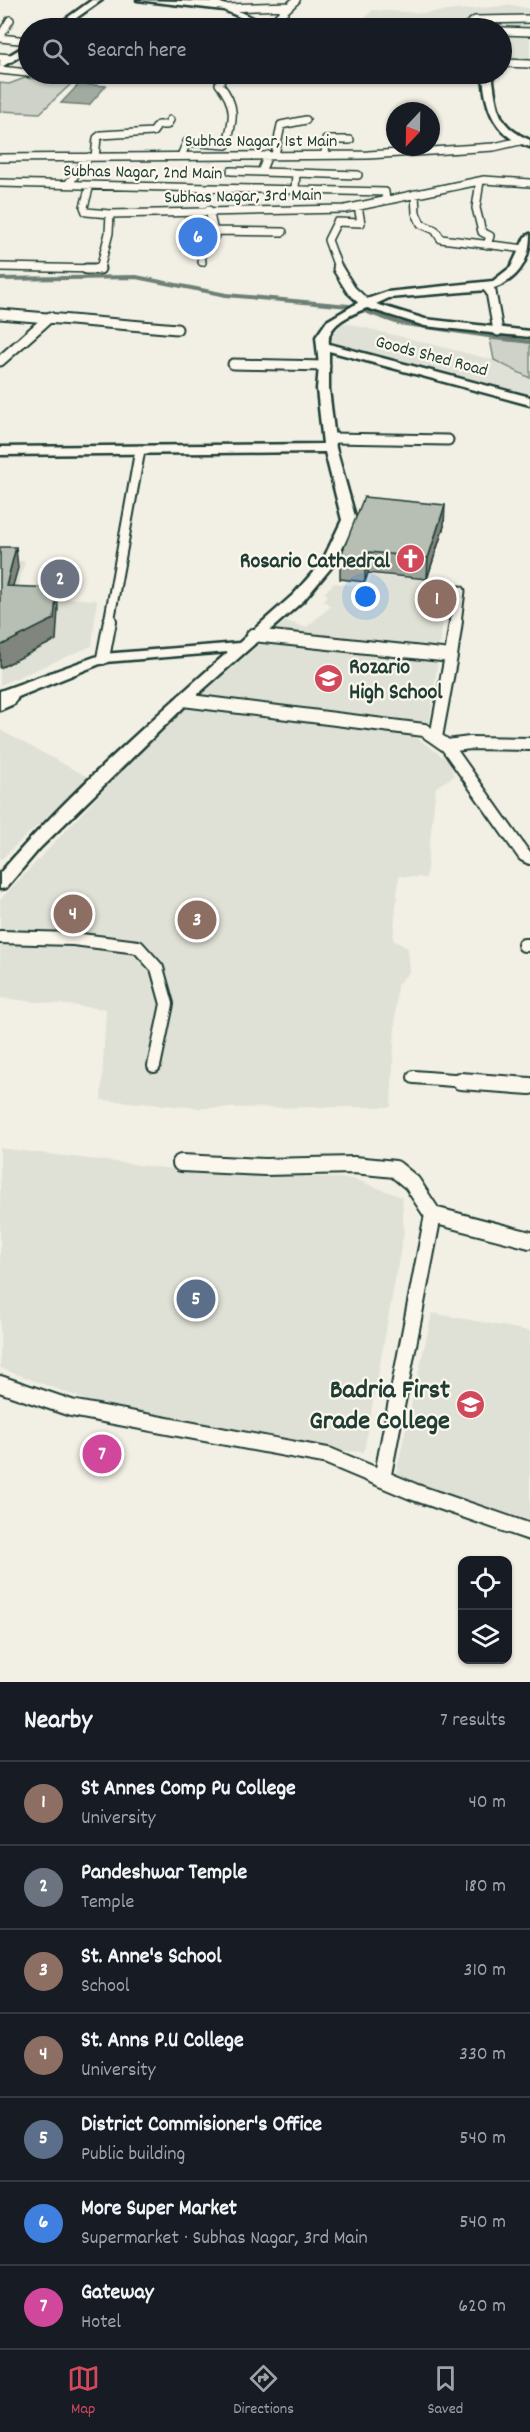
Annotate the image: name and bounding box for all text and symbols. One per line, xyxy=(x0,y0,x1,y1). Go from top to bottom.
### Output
search box xyxy=(18,18,512,84)
icon: search xyxy=(39,35,72,68)
text: Search here xyxy=(87,36,186,67)
north arrow xyxy=(386,102,440,156)
street label: Subhas Nagar, 1st Main xyxy=(185,130,337,155)
street label: Subhas Nagar, 2nd Main xyxy=(63,160,223,187)
street label: Subhas Nagar, 3rd Main xyxy=(164,184,322,211)
pin: 6 xyxy=(178,214,218,260)
street label: Goods Shed Road xyxy=(372,330,490,384)
church icon: Rosario Cathedral xyxy=(395,543,427,575)
place label: Rosario Cathedral xyxy=(240,547,391,578)
pin: 2 xyxy=(40,556,80,602)
pin: 1 xyxy=(418,576,456,622)
your location xyxy=(351,582,380,611)
place label: Rozario High School xyxy=(349,653,443,709)
school or university icon: Rozario High School xyxy=(312,662,344,694)
pin: 4 xyxy=(54,892,92,936)
pin: 3 xyxy=(178,898,216,942)
pin: 5 xyxy=(176,1276,216,1322)
place label: Badria First Grade College xyxy=(309,1372,450,1442)
school or university icon: Badria First Grade College xyxy=(455,1388,487,1420)
pin: 7 xyxy=(82,1432,122,1476)
map controls xyxy=(458,1556,512,1664)
button: locate xyxy=(458,1556,512,1610)
button: layers xyxy=(458,1610,512,1664)
text: Nearby xyxy=(24,1703,92,1740)
text: 7 results xyxy=(440,1707,506,1735)
text: St Annes Comp Pu College xyxy=(81,1774,296,1805)
text: 1 xyxy=(41,1789,46,1817)
text: 40 m xyxy=(468,1789,506,1817)
text: University xyxy=(81,1805,156,1833)
text: Pandeshwar Temple xyxy=(81,1858,247,1889)
text: 2 xyxy=(39,1873,48,1901)
text: 180 m xyxy=(464,1873,506,1901)
text: Temple xyxy=(81,1889,134,1917)
text: St. Anne's School xyxy=(81,1942,222,1973)
text: 3 xyxy=(39,1957,48,1985)
text: 310 m xyxy=(464,1957,506,1985)
text: School xyxy=(81,1973,130,2001)
text: St. Anns P.U College xyxy=(81,2026,244,2057)
text: 4 xyxy=(39,2041,48,2069)
text: 330 m xyxy=(459,2041,506,2069)
text: University xyxy=(81,2057,156,2085)
text: District Commisioner's Office xyxy=(81,2110,322,2141)
text: 5 xyxy=(39,2125,48,2153)
text: 540 m xyxy=(459,2125,506,2153)
text: Public building xyxy=(81,2141,185,2169)
text: More Super Market xyxy=(81,2194,237,2225)
text: 6 xyxy=(39,2209,48,2237)
text: 540 m xyxy=(459,2209,506,2237)
text: Supermarket · Subhas Nagar, 3rd Main xyxy=(81,2225,368,2253)
text: Gateway xyxy=(81,2278,154,2309)
text: 7 xyxy=(40,2293,47,2321)
text: 620 m xyxy=(458,2293,506,2321)
text: Hotel xyxy=(81,2309,121,2337)
tab: Map xyxy=(67,2362,100,2421)
tab: Directions xyxy=(233,2362,294,2421)
tab: Saved xyxy=(427,2362,463,2421)

